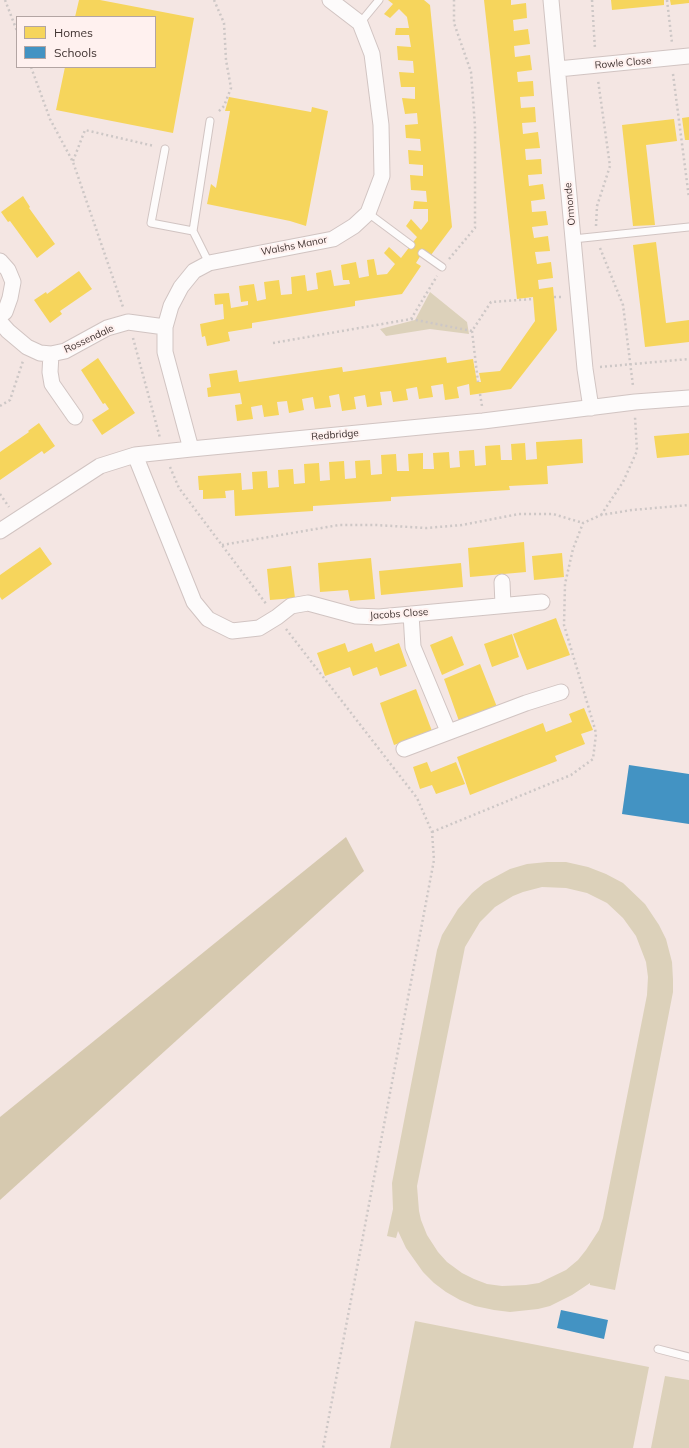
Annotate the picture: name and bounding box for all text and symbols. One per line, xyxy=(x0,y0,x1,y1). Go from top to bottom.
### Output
legend xyxy=(16,16,156,68)
text: Homes xyxy=(54,25,93,40)
text: Schools xyxy=(54,45,97,60)
street label: Rowle Close xyxy=(594,55,652,71)
street label: Ormonde xyxy=(562,182,578,226)
street label: Walshs Manor xyxy=(260,234,328,258)
street label: Rossendale xyxy=(62,322,116,356)
street label: Redbridge xyxy=(311,427,359,443)
street label: Jacobs Close xyxy=(369,606,429,622)

